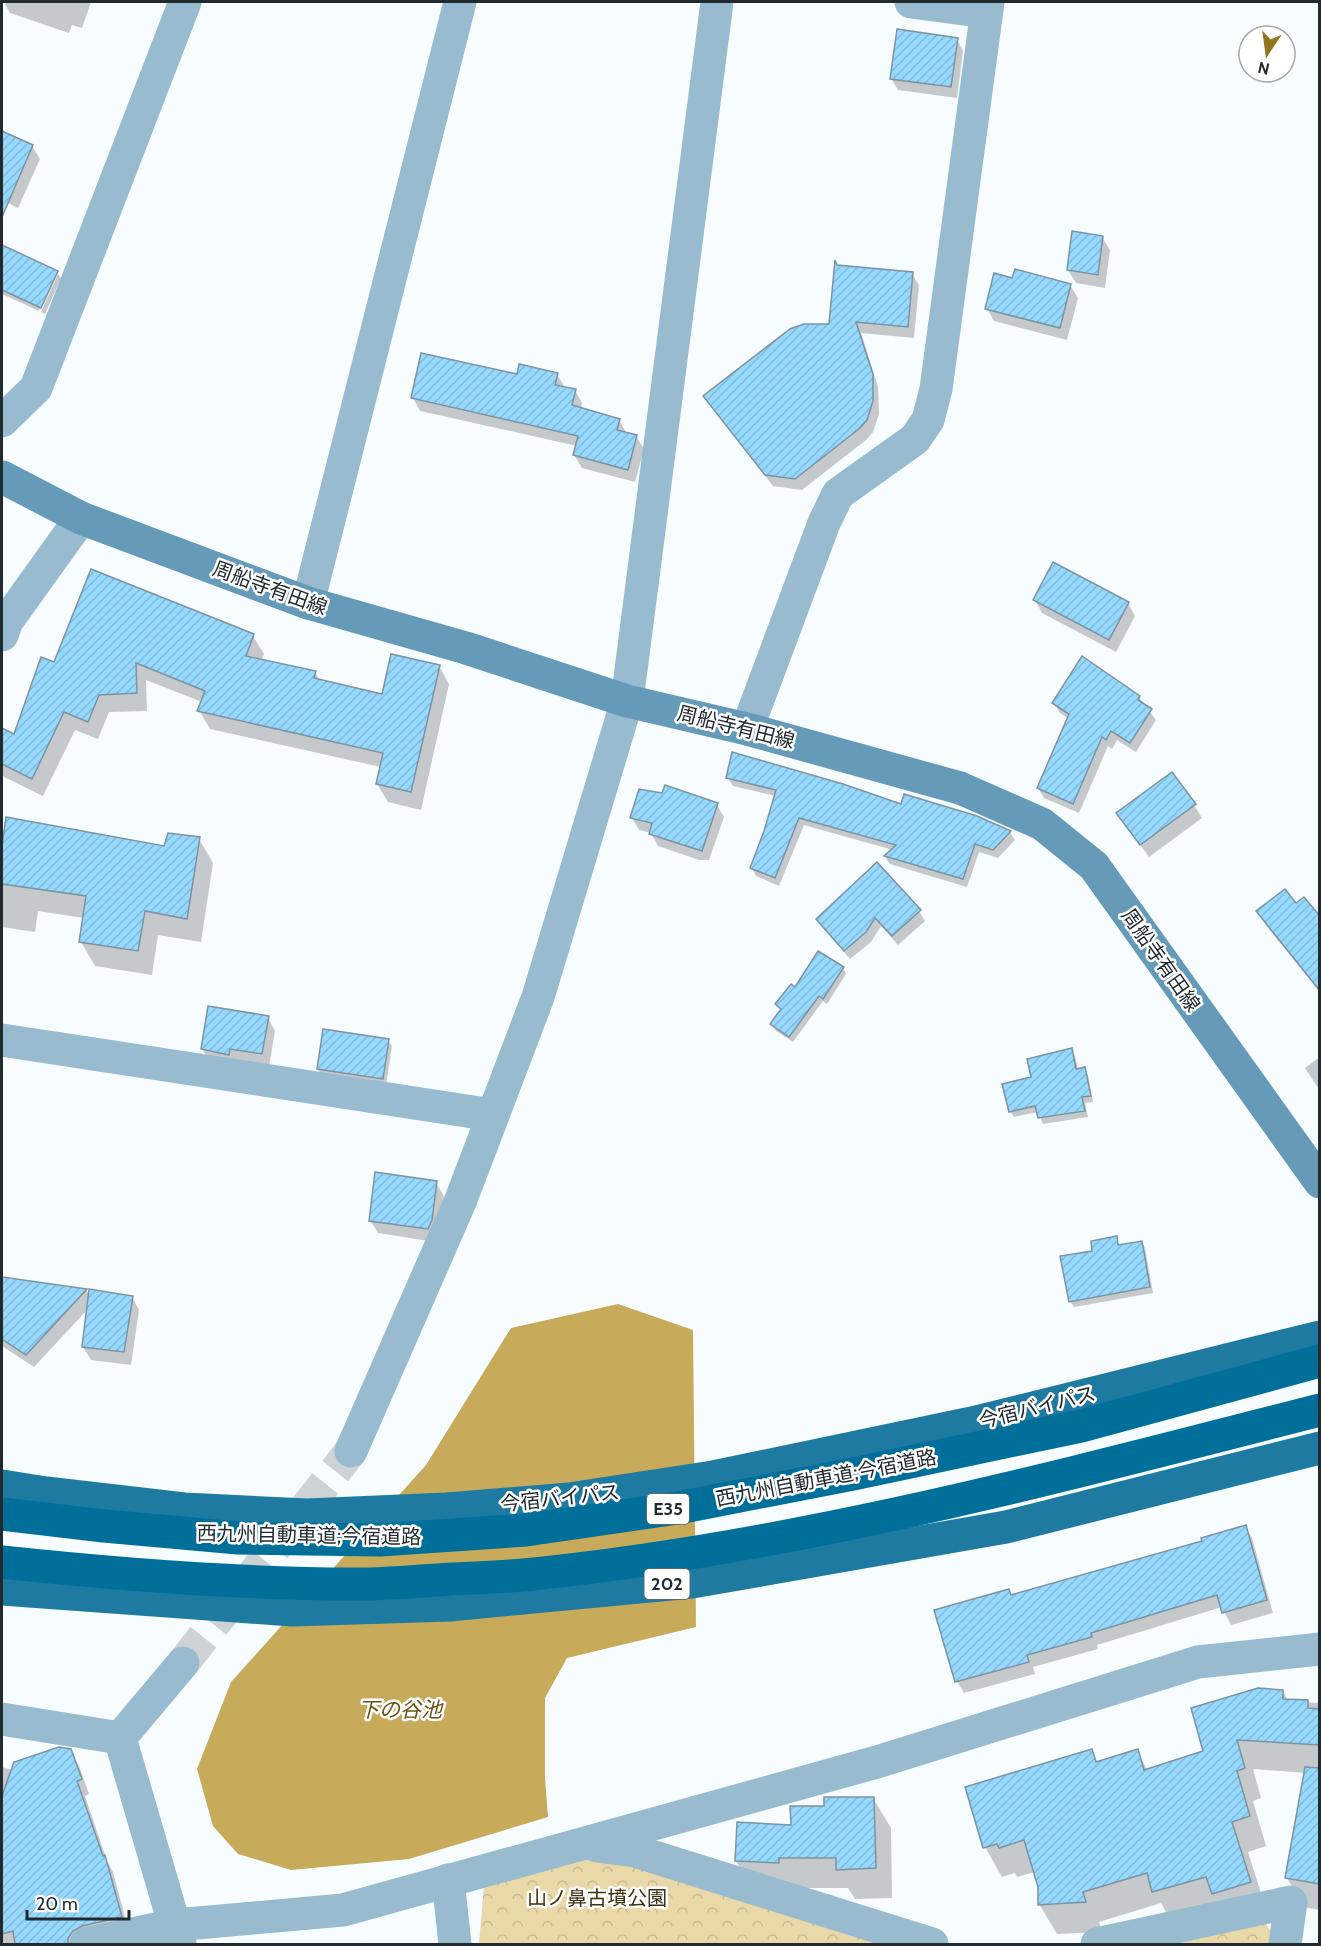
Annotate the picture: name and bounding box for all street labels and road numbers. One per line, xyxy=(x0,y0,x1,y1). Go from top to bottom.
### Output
street label: 周船寺有田線 xyxy=(210,556,330,620)
street label: 周船寺有田線 xyxy=(675,701,797,753)
street label: 周船寺有田線 xyxy=(1117,904,1205,1016)
street label: 今宿バイパス xyxy=(976,1381,1098,1433)
street label: 西九州自動車道;今宿道路 xyxy=(714,1445,938,1511)
street label: 今宿バイパス xyxy=(499,1480,621,1516)
road number: E35 xyxy=(647,1494,689,1524)
street label: 西九州自動車道;今宿道路 xyxy=(197,1521,421,1549)
road number: 202 xyxy=(644,1569,690,1599)

